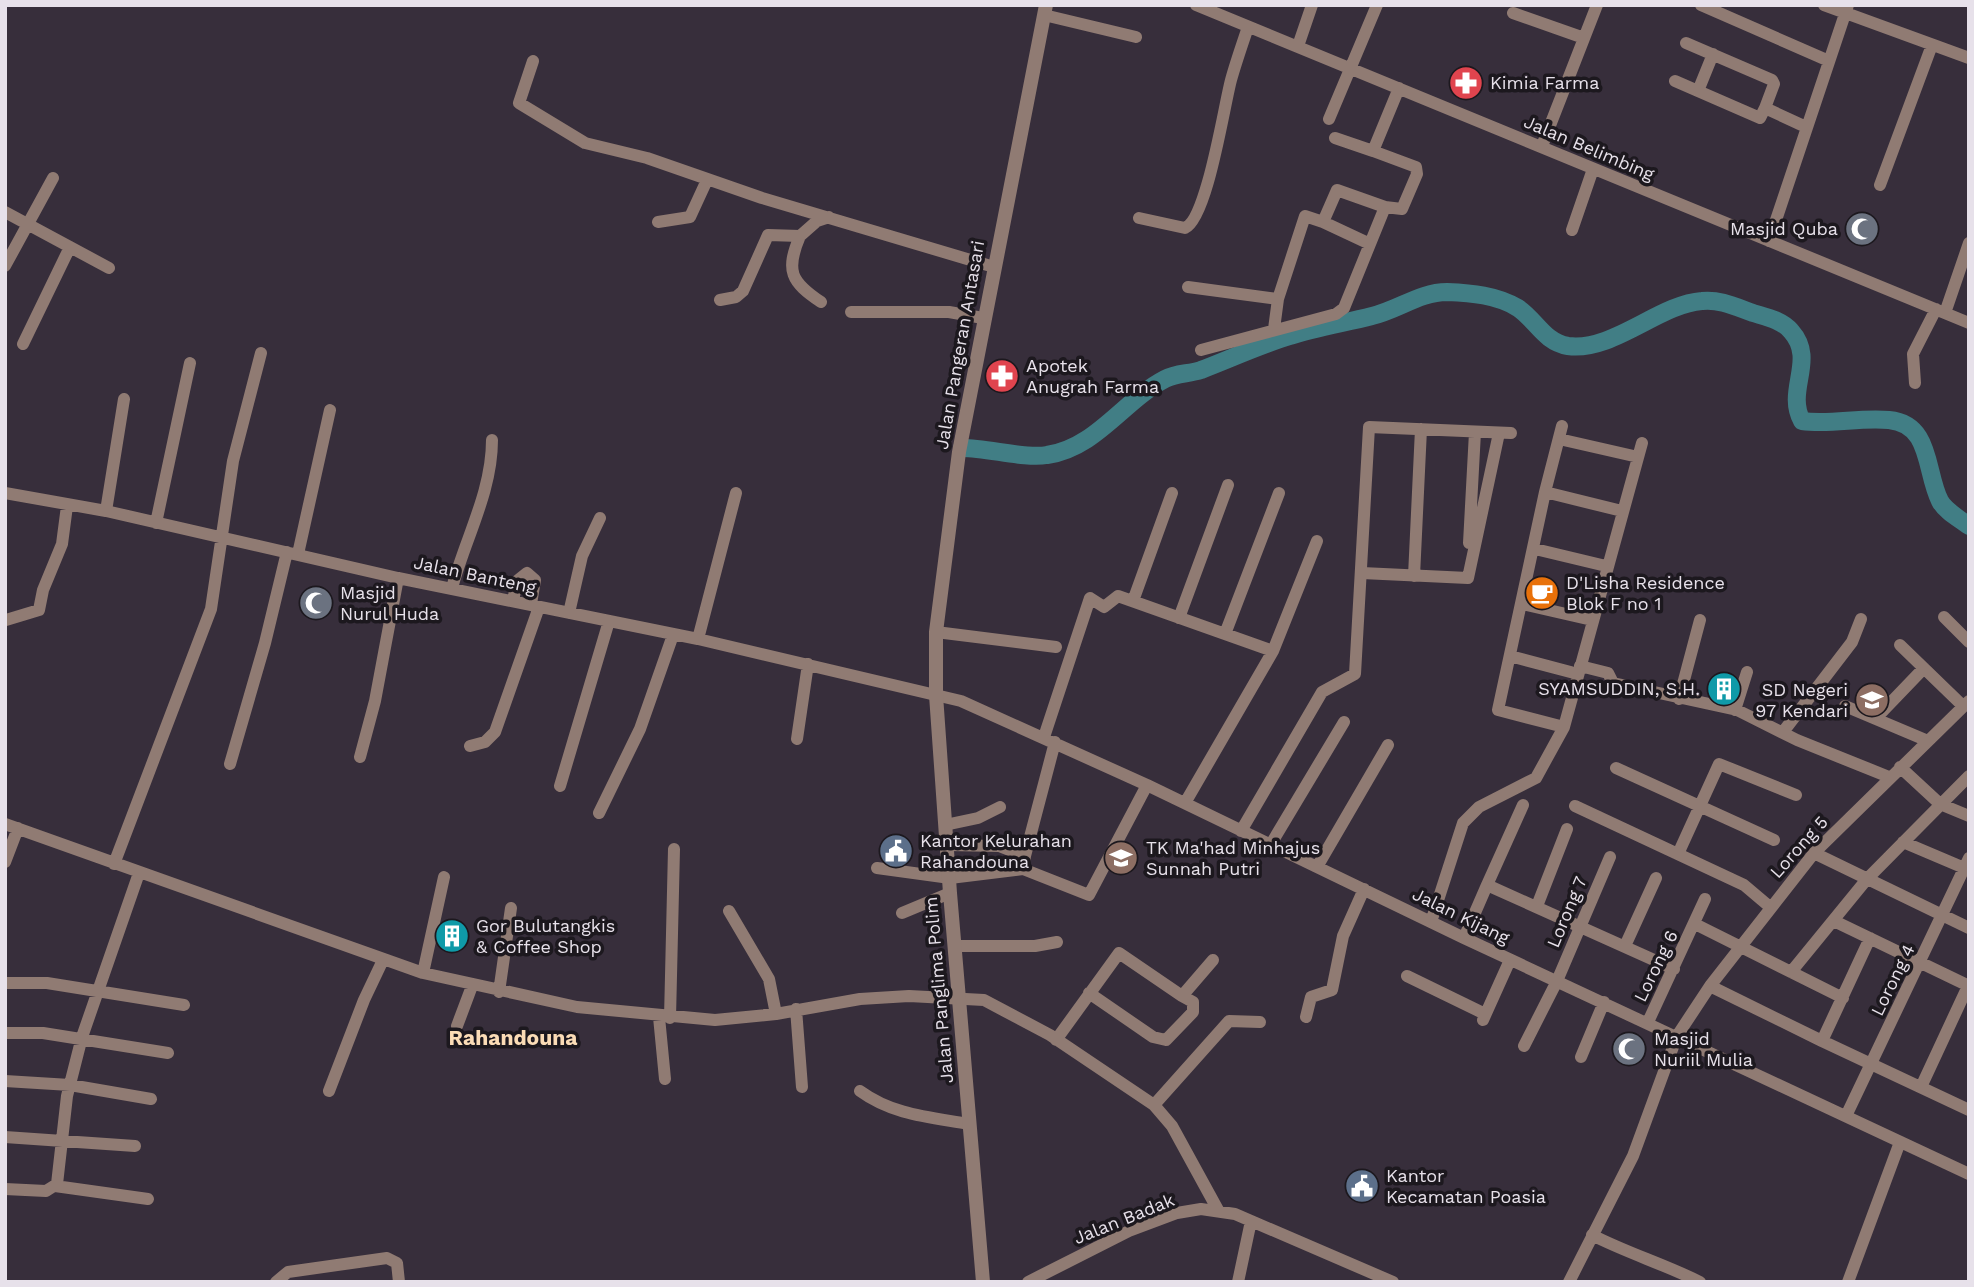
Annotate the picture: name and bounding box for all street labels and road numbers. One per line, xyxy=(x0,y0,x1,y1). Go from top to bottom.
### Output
street label: Jalan Belimbing xyxy=(1521,111,1658,185)
street label: Jalan Pangeran Antasari xyxy=(931,239,988,451)
street label: Jalan Banteng xyxy=(412,551,539,598)
street label: Lorong 5 xyxy=(1765,811,1832,882)
street label: Lorong 7 xyxy=(1542,873,1591,951)
street label: Jalan Kijang xyxy=(1409,883,1514,948)
street label: Jalan Panglima Polim xyxy=(920,896,957,1084)
street label: Lorong 6 xyxy=(1629,927,1682,1005)
street label: Lorong 4 xyxy=(1866,941,1919,1019)
street label: Jalan Badak xyxy=(1070,1189,1177,1248)

